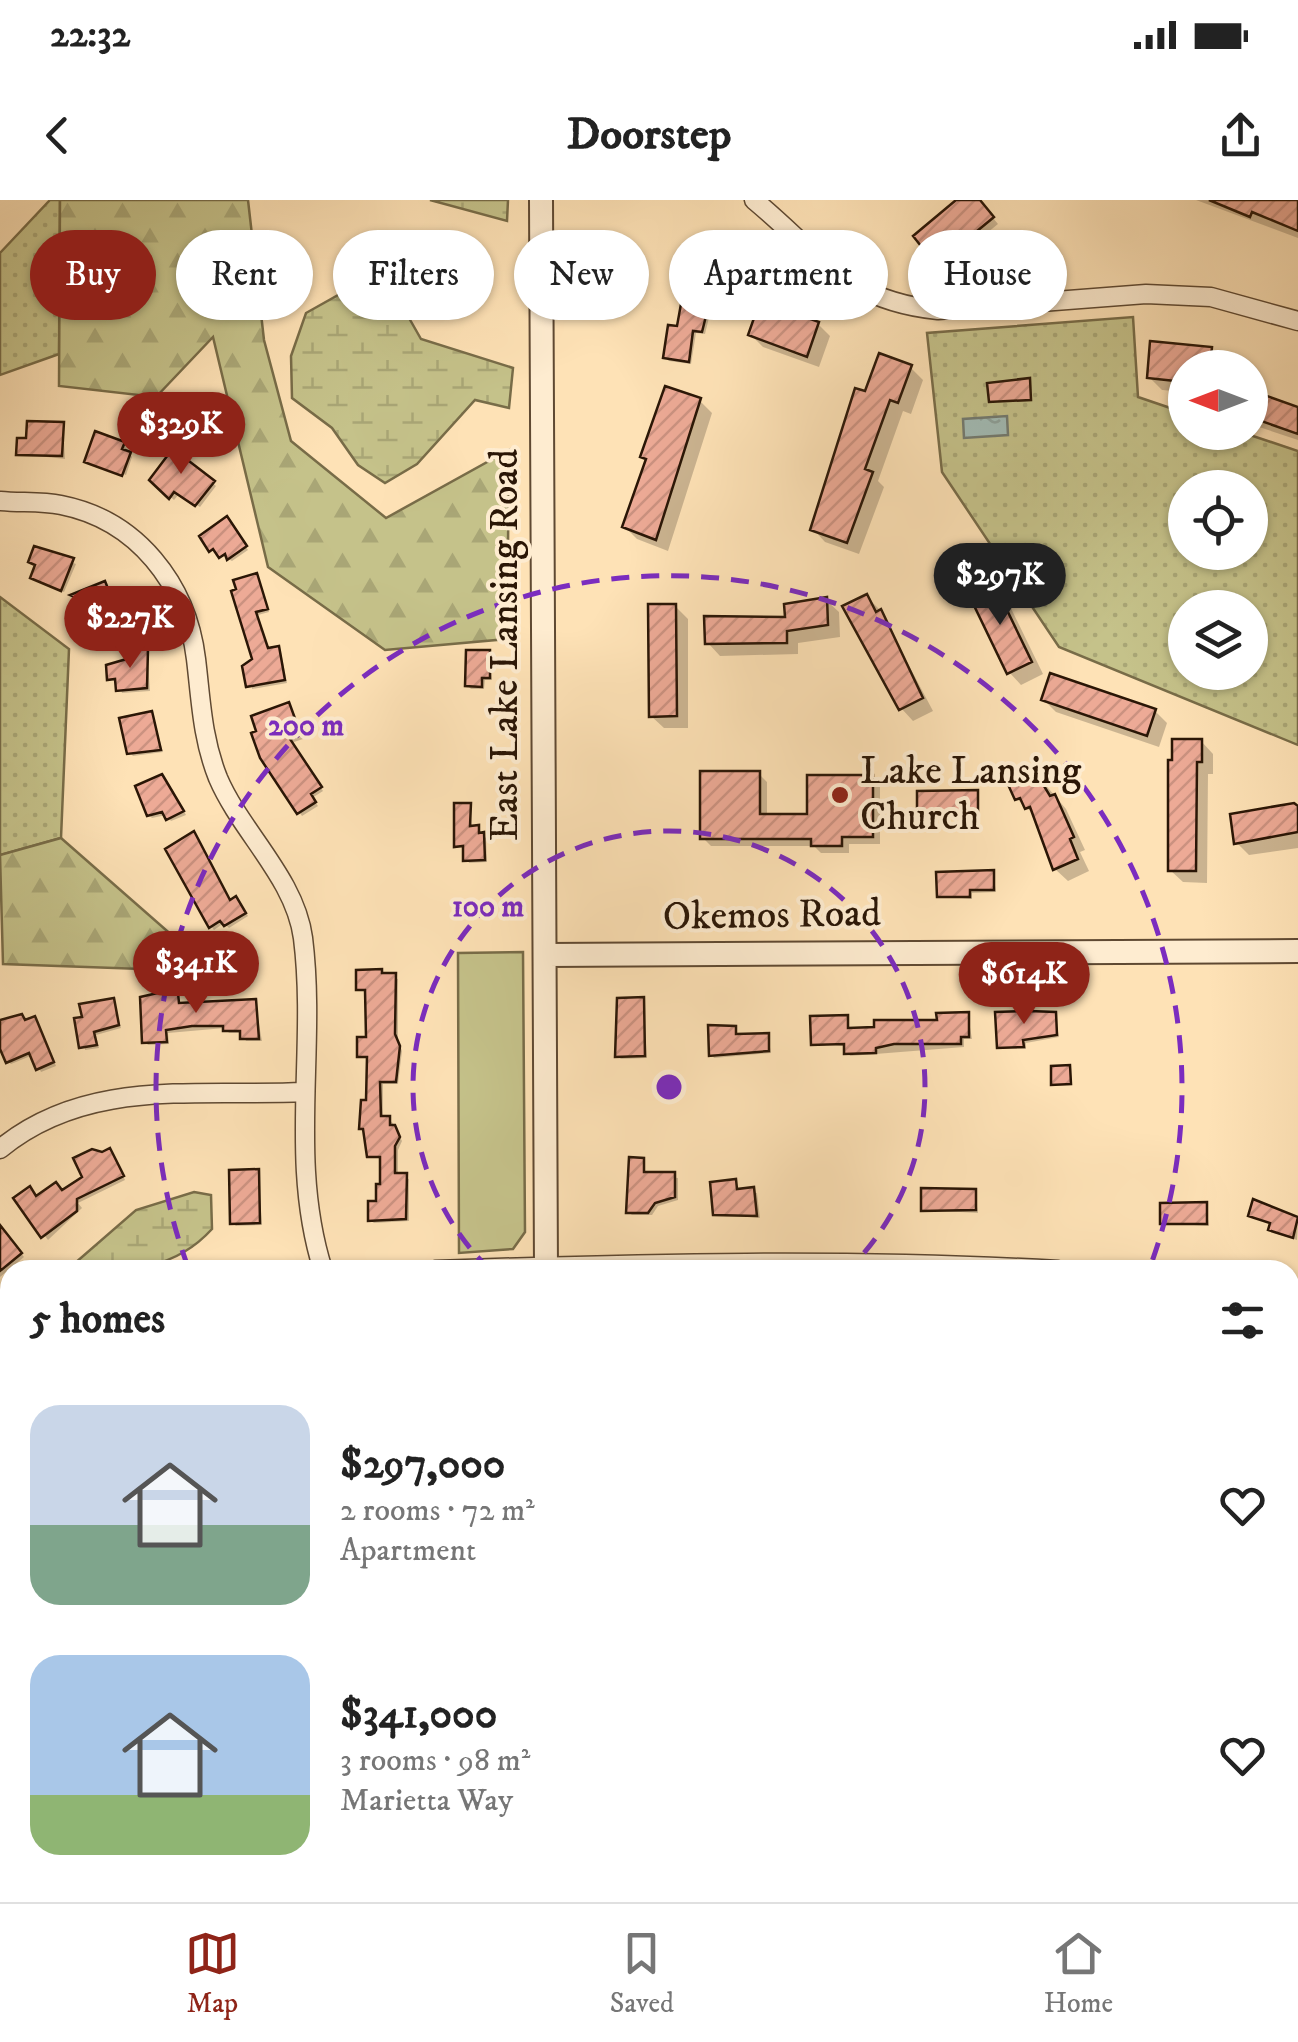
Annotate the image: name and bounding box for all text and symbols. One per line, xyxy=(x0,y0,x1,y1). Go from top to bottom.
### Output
text: 22:32 xyxy=(50,11,130,59)
text: Doorstep xyxy=(567,107,731,163)
icon: back xyxy=(30,108,85,163)
icon: share xyxy=(1213,108,1268,163)
chip: Buy xyxy=(30,230,156,320)
chip: Rent xyxy=(176,230,313,320)
chip: Filters xyxy=(333,230,494,320)
chip: New xyxy=(514,230,649,320)
chip: Apartment xyxy=(669,230,888,320)
chip: House xyxy=(908,230,1067,320)
north arrow xyxy=(1168,350,1268,450)
map controls xyxy=(1168,350,1268,690)
pin: $329K xyxy=(111,392,251,477)
text: $329K xyxy=(139,404,223,444)
street label: East Lake Lansing Road xyxy=(481,449,531,841)
button: locate xyxy=(1168,470,1268,570)
pin: $297K xyxy=(930,543,1070,628)
text: $297K xyxy=(956,555,1044,595)
pin: $227K xyxy=(60,586,200,671)
button: layers xyxy=(1168,590,1268,690)
text: $227K xyxy=(86,598,174,638)
text: 200 m xyxy=(268,708,344,745)
place label: Lake Lansing Church xyxy=(860,747,1082,843)
marker: Lake Lansing Church xyxy=(829,784,851,806)
text: 100 m xyxy=(452,889,525,926)
street label: Okemos Road xyxy=(662,889,882,943)
pin: $341K xyxy=(126,931,266,1016)
pin: $614K xyxy=(954,942,1094,1027)
text: $341K xyxy=(155,943,237,983)
text: $614K xyxy=(981,954,1067,994)
centre of rings xyxy=(651,1069,687,1105)
icon: filters xyxy=(1215,1293,1270,1348)
text: 5 homes xyxy=(30,1294,165,1346)
text: $297,000 xyxy=(340,1439,505,1491)
icon: home xyxy=(110,1445,230,1565)
icon: heart xyxy=(1215,1478,1270,1533)
text: 2 rooms · 72 m² xyxy=(340,1491,535,1531)
text: Apartment xyxy=(340,1531,476,1571)
text: $341,000 xyxy=(340,1689,497,1741)
icon: home xyxy=(110,1695,230,1815)
icon: heart xyxy=(1215,1728,1270,1783)
text: 3 rooms · 98 m² xyxy=(340,1741,530,1781)
text: Marietta Way xyxy=(340,1781,513,1821)
tab: Map xyxy=(185,1926,240,2021)
tab: Saved xyxy=(610,1926,674,2021)
tab: Home xyxy=(1044,1926,1113,2021)

